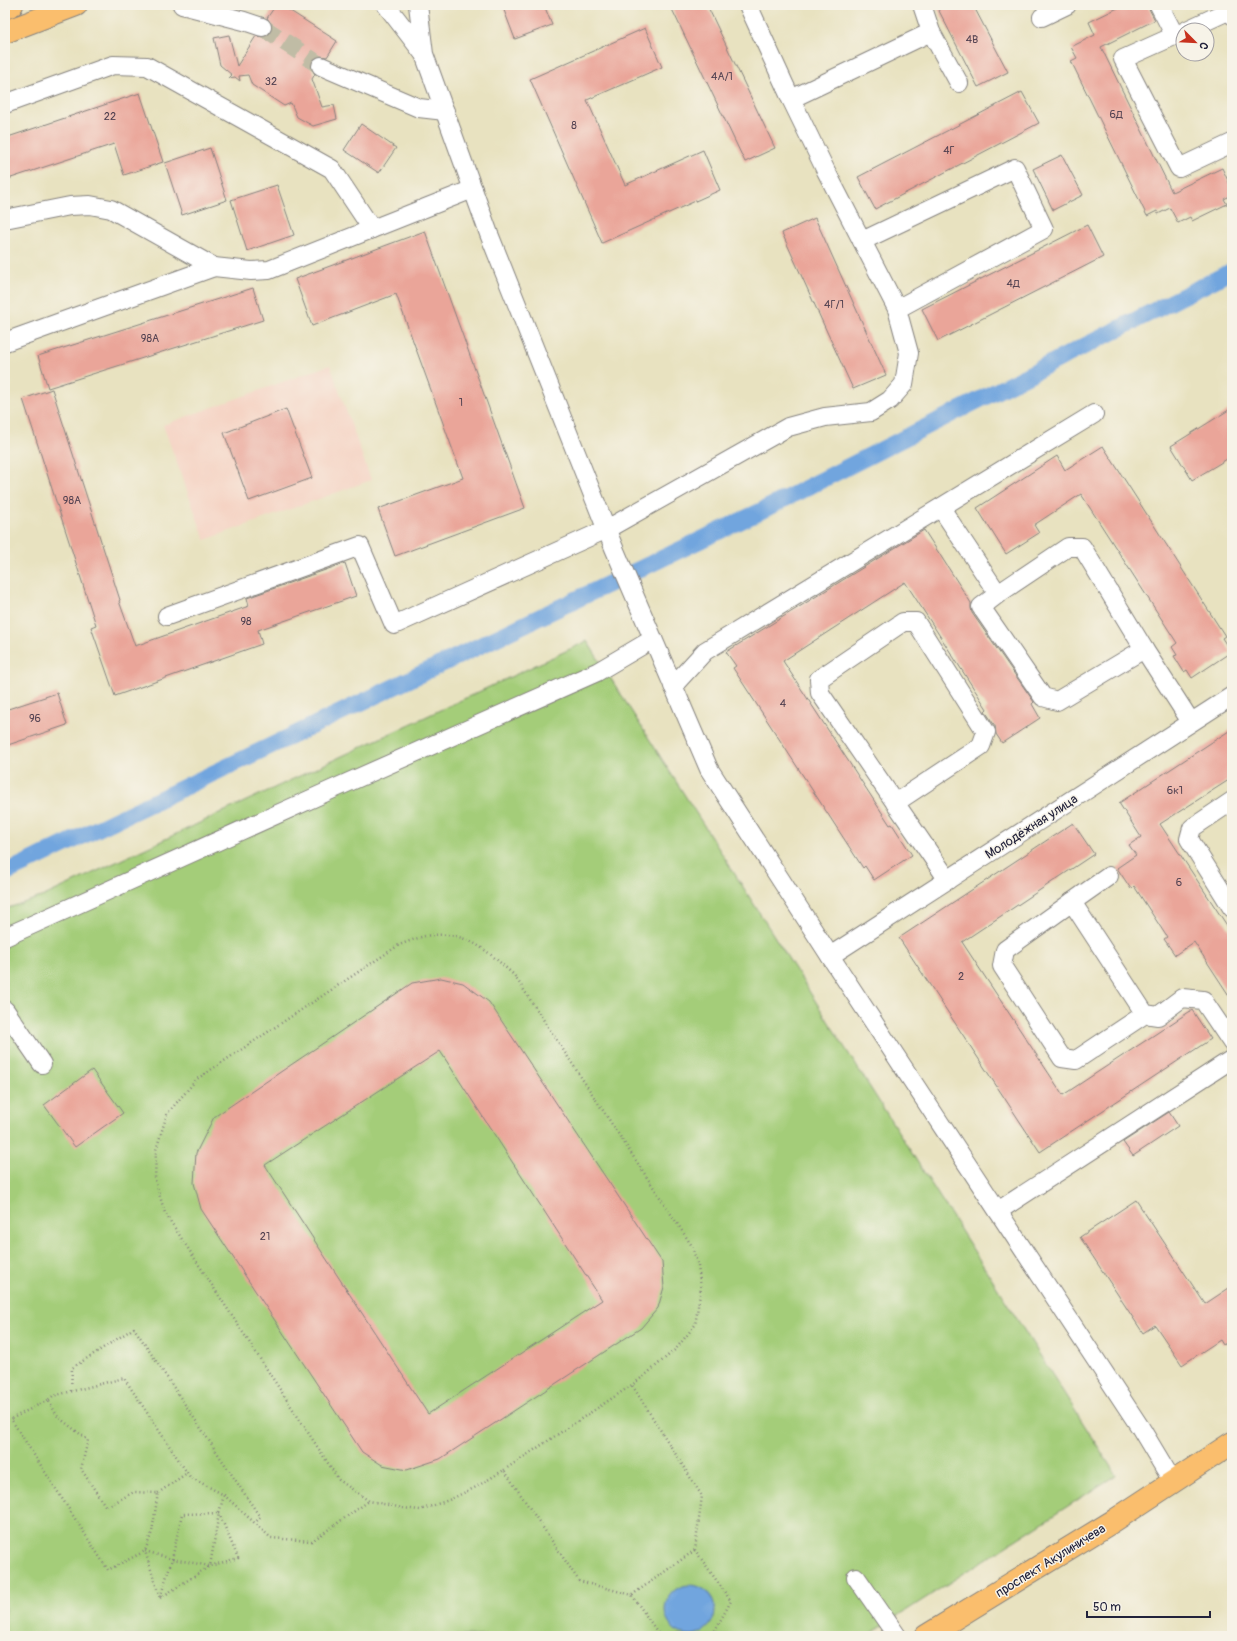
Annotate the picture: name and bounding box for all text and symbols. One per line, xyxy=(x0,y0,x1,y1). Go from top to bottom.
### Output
north arrow xyxy=(1175,22,1215,62)
house number: 4В xyxy=(966,33,978,46)
text: С xyxy=(1196,40,1211,52)
house number: 4А/1 xyxy=(711,70,733,83)
house number: 32 xyxy=(265,75,277,88)
house number: 6Д xyxy=(1109,108,1123,121)
house number: 22 xyxy=(104,110,116,123)
house number: 8 xyxy=(571,119,577,132)
house number: 4Г xyxy=(943,144,955,157)
house number: 4Д xyxy=(1007,277,1020,290)
house number: 4Г/1 xyxy=(824,298,844,311)
house number: 98А xyxy=(141,332,159,345)
house number: 1 xyxy=(459,396,463,409)
house number: 98А xyxy=(63,494,81,507)
house number: 98 xyxy=(240,615,252,628)
house number: 4 xyxy=(780,697,787,710)
house number: 96 xyxy=(29,712,41,725)
house number: 6к1 xyxy=(1167,784,1183,797)
street label: Молодёжная улица xyxy=(982,791,1081,863)
house number: 6 xyxy=(1176,876,1182,889)
house number: 2 xyxy=(958,970,964,983)
house number: 21 xyxy=(260,1230,270,1243)
street label: проспект Акулиничева xyxy=(993,1521,1108,1601)
scale bar xyxy=(1087,1593,1210,1619)
text: 50 m xyxy=(1093,1600,1121,1615)

